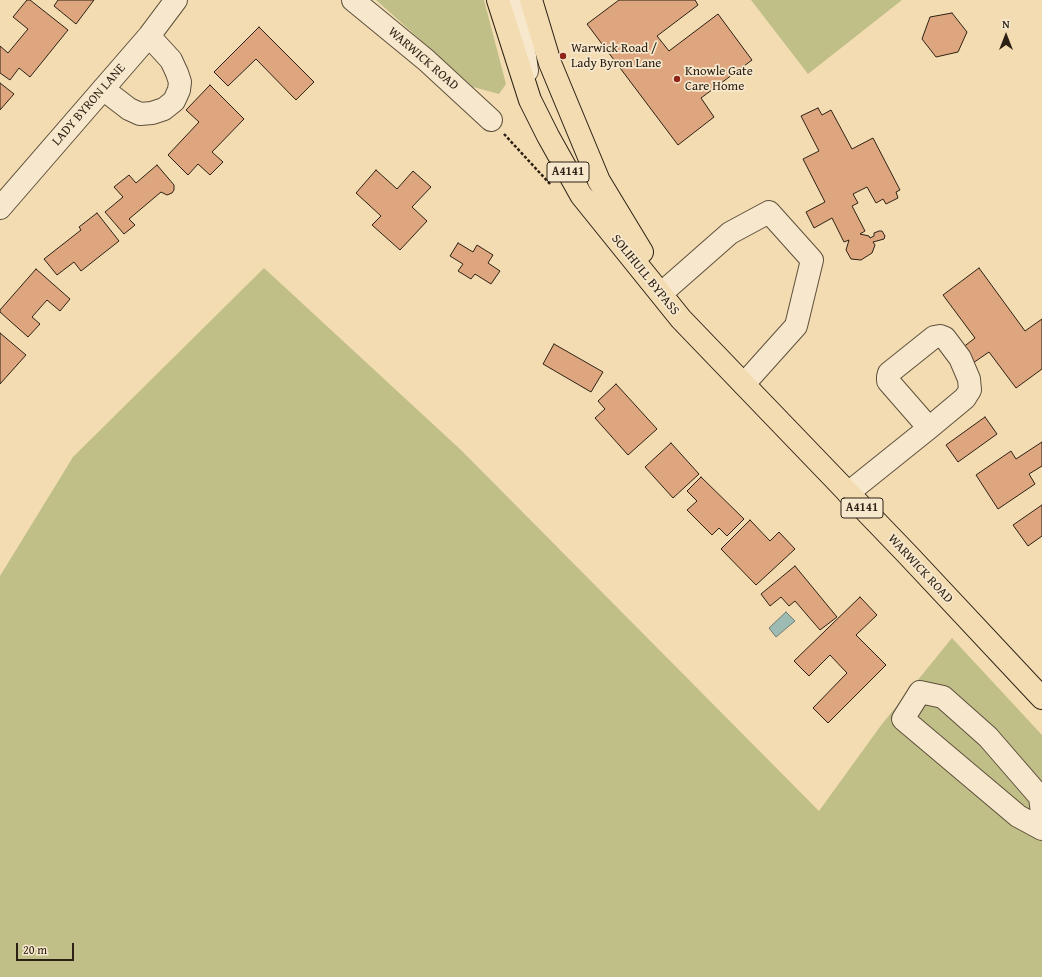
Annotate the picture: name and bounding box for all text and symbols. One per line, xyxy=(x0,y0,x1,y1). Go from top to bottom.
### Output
north arrow xyxy=(986,16,1026,56)
text: N xyxy=(1002,16,1010,32)
street label: WARWICK ROAD xyxy=(384,24,462,94)
place label: Warwick Road / Lady Byron Lane xyxy=(571,41,661,72)
marker: Warwick Road / Lady Byron Lane xyxy=(558,51,568,61)
street label: LADY BYRON LANE xyxy=(49,61,129,149)
place label: Knowle Gate Care Home xyxy=(685,64,753,95)
marker: Knowle Gate Care Home xyxy=(672,74,682,84)
road number: A4141 xyxy=(547,162,589,182)
street label: SOLIHULL BYPASS xyxy=(608,232,682,318)
road number: A4141 xyxy=(841,498,883,518)
street label: WARWICK ROAD xyxy=(884,531,956,607)
scale bar xyxy=(18,935,76,961)
text: 20 m xyxy=(23,941,47,958)

